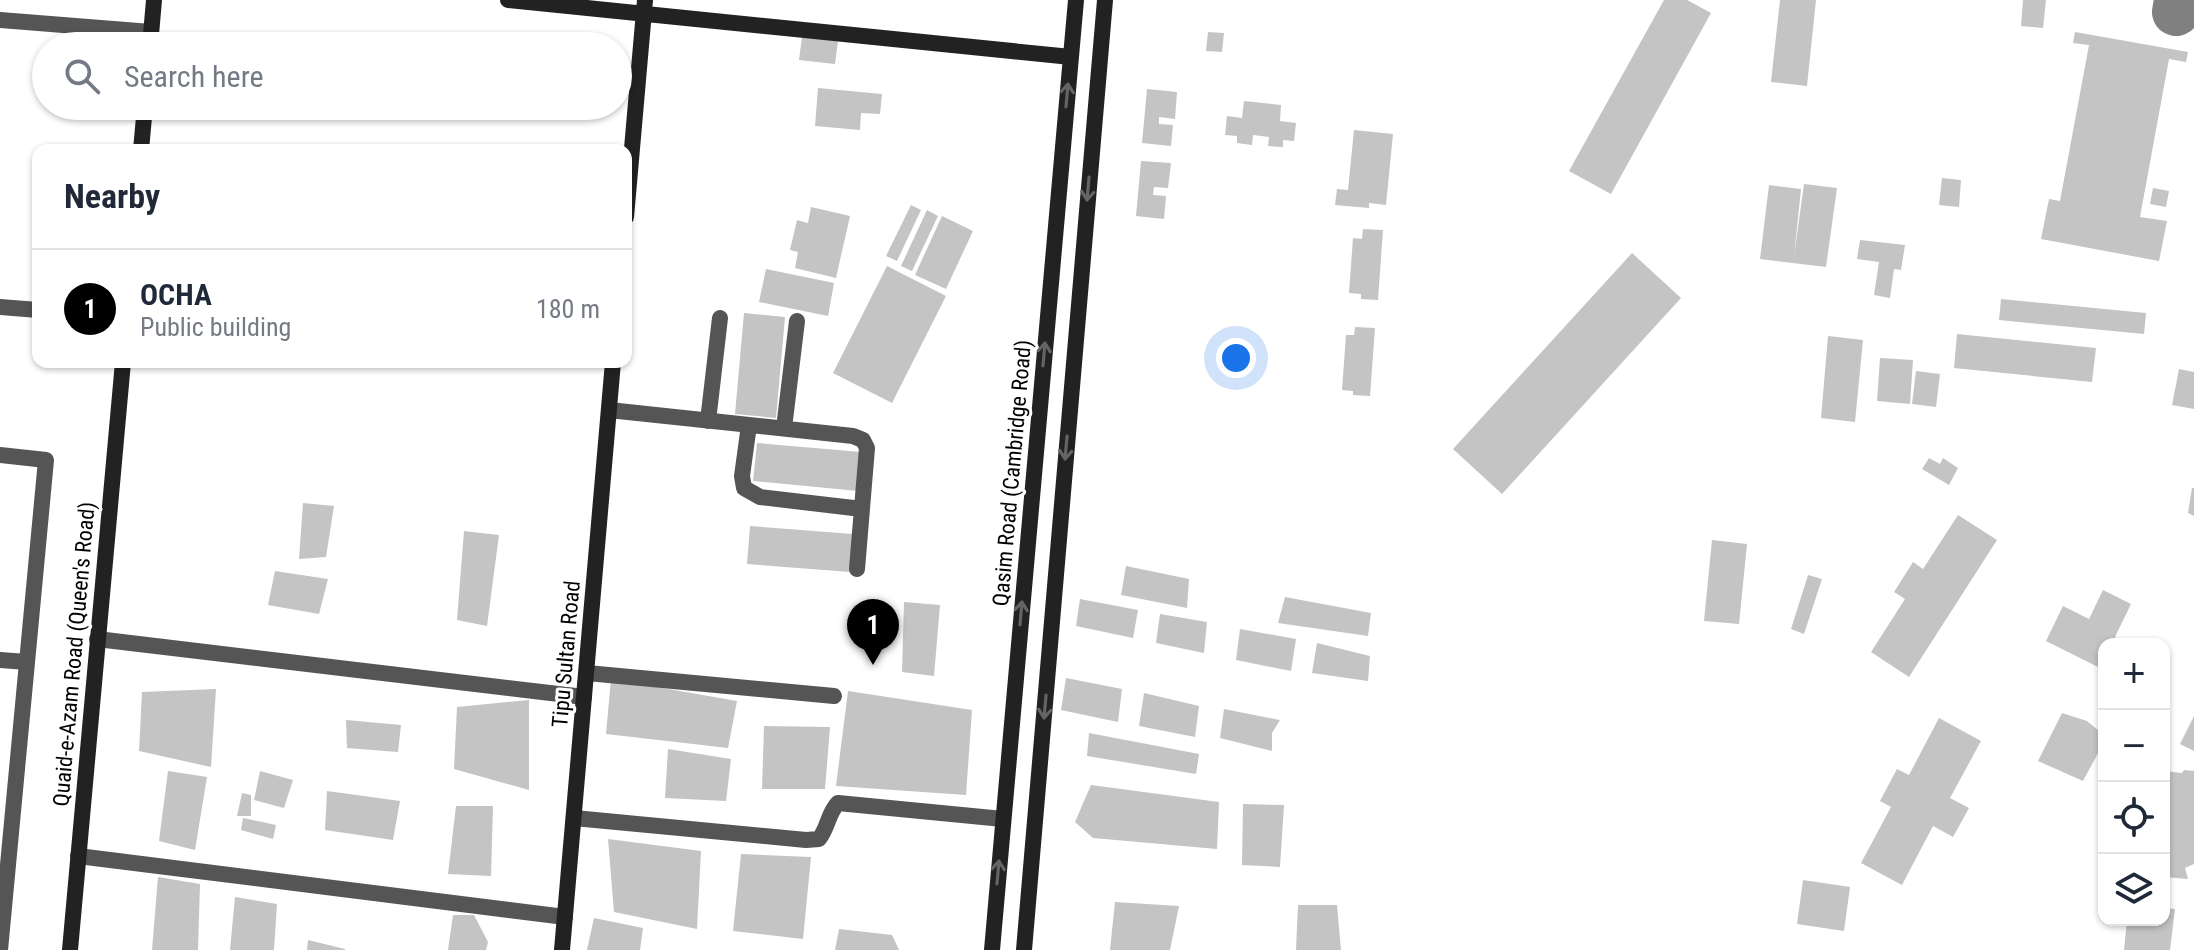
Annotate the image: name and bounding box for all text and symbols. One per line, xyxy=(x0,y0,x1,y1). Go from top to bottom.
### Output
search box xyxy=(32,32,632,120)
icon: search xyxy=(60,54,104,98)
text: Search here xyxy=(124,59,264,94)
one-way arrow xyxy=(1060,82,1075,109)
one-way arrow xyxy=(1080,175,1095,202)
text: Nearby xyxy=(64,176,160,216)
text: OCHA xyxy=(140,277,212,312)
text: 1 xyxy=(83,294,97,324)
text: 180 m xyxy=(536,294,600,324)
text: Public building xyxy=(140,312,291,342)
your location xyxy=(1216,338,1256,378)
street label: Qasim Road (Cambridge Road) xyxy=(988,339,1037,607)
one-way arrow xyxy=(1037,341,1052,368)
one-way arrow xyxy=(1059,434,1074,461)
street label: Quaid-e-Azam Road (Queen's Road) xyxy=(48,501,101,807)
street label: Tipu Sultan Road xyxy=(547,580,585,728)
pin: 1 xyxy=(847,599,899,665)
one-way arrow xyxy=(1014,600,1029,627)
map controls xyxy=(2098,638,2170,926)
button: + xyxy=(2098,638,2170,710)
one-way arrow xyxy=(1037,694,1052,720)
button: − xyxy=(2098,710,2170,782)
button: locate xyxy=(2098,782,2170,854)
button: layers xyxy=(2098,854,2170,926)
one-way arrow xyxy=(991,859,1006,886)

